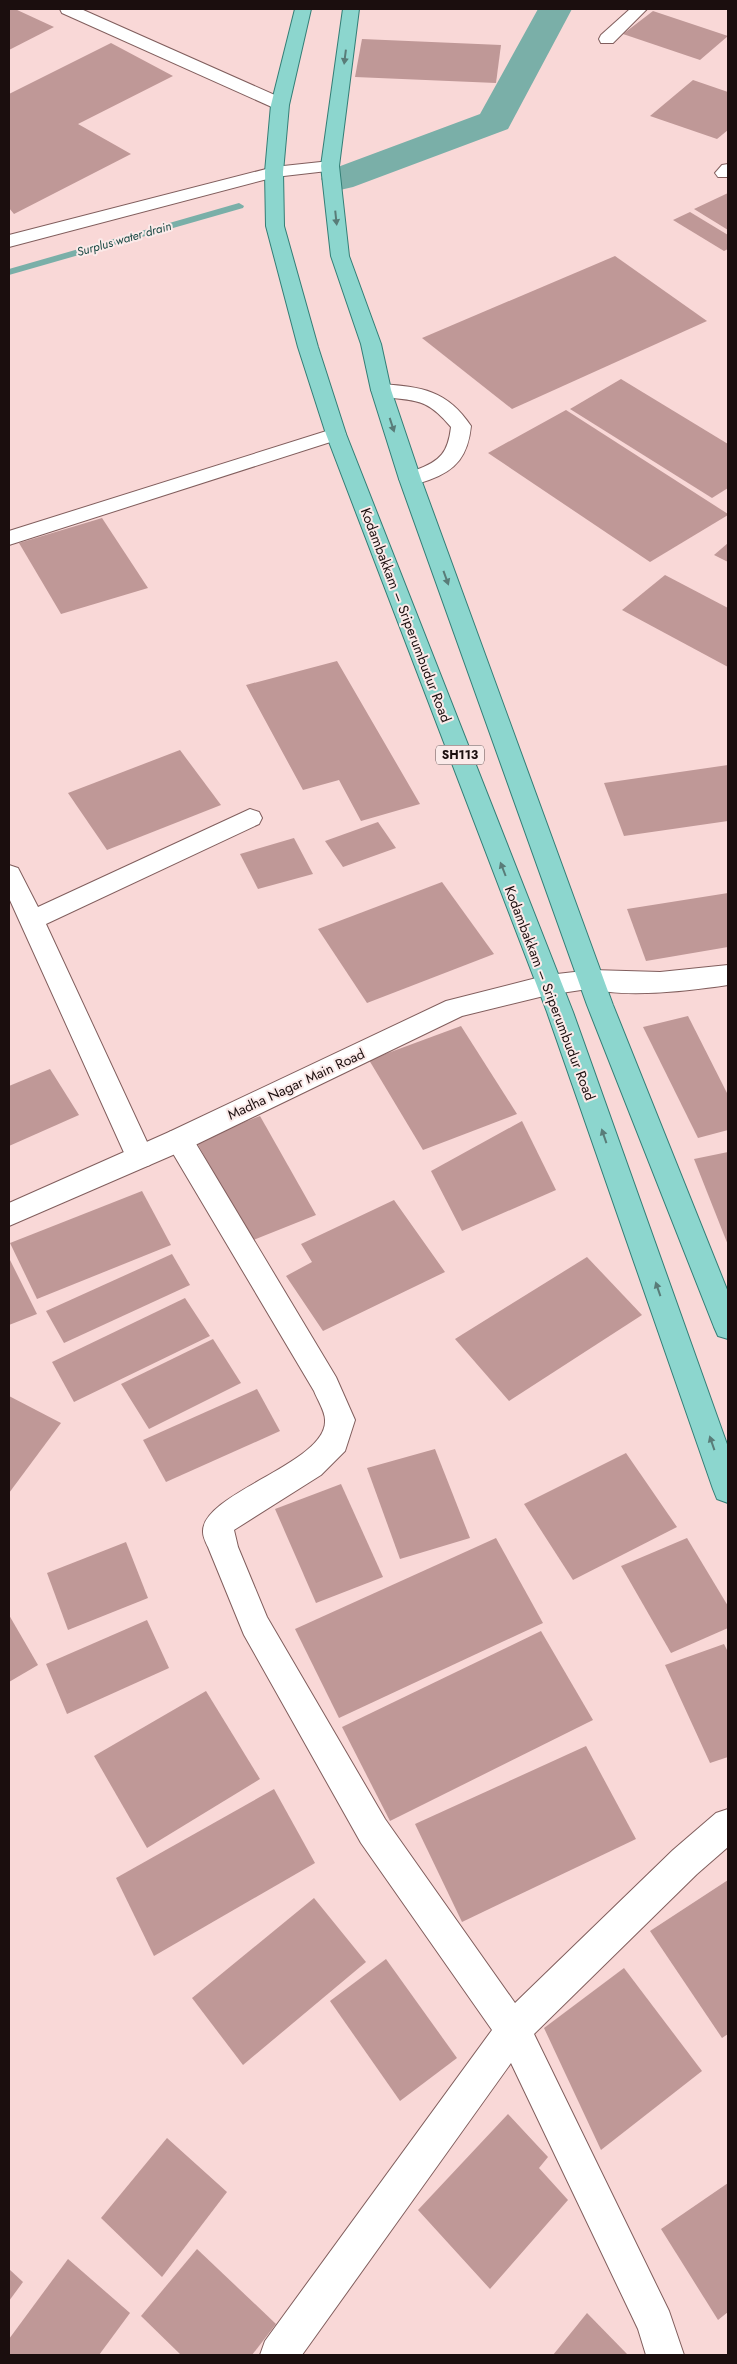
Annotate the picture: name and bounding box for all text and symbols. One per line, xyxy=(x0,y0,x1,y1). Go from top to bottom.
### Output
one-way arrow xyxy=(341,49,349,65)
one-way arrow xyxy=(332,211,340,227)
water label: Surplus water drain xyxy=(75,217,173,261)
one-way arrow xyxy=(389,418,397,433)
street label: Kodambakkam – Sriperumbudur Road xyxy=(356,505,456,725)
one-way arrow xyxy=(443,571,450,586)
road number: SH113 xyxy=(436,746,484,764)
one-way arrow xyxy=(499,862,507,877)
street label: Kodambakkam – Sriperumbudur Road xyxy=(500,883,600,1103)
street label: Madha Nagar Main Road xyxy=(224,1043,368,1125)
one-way arrow xyxy=(600,1128,608,1143)
one-way arrow xyxy=(654,1282,661,1297)
one-way arrow xyxy=(708,1435,715,1450)

